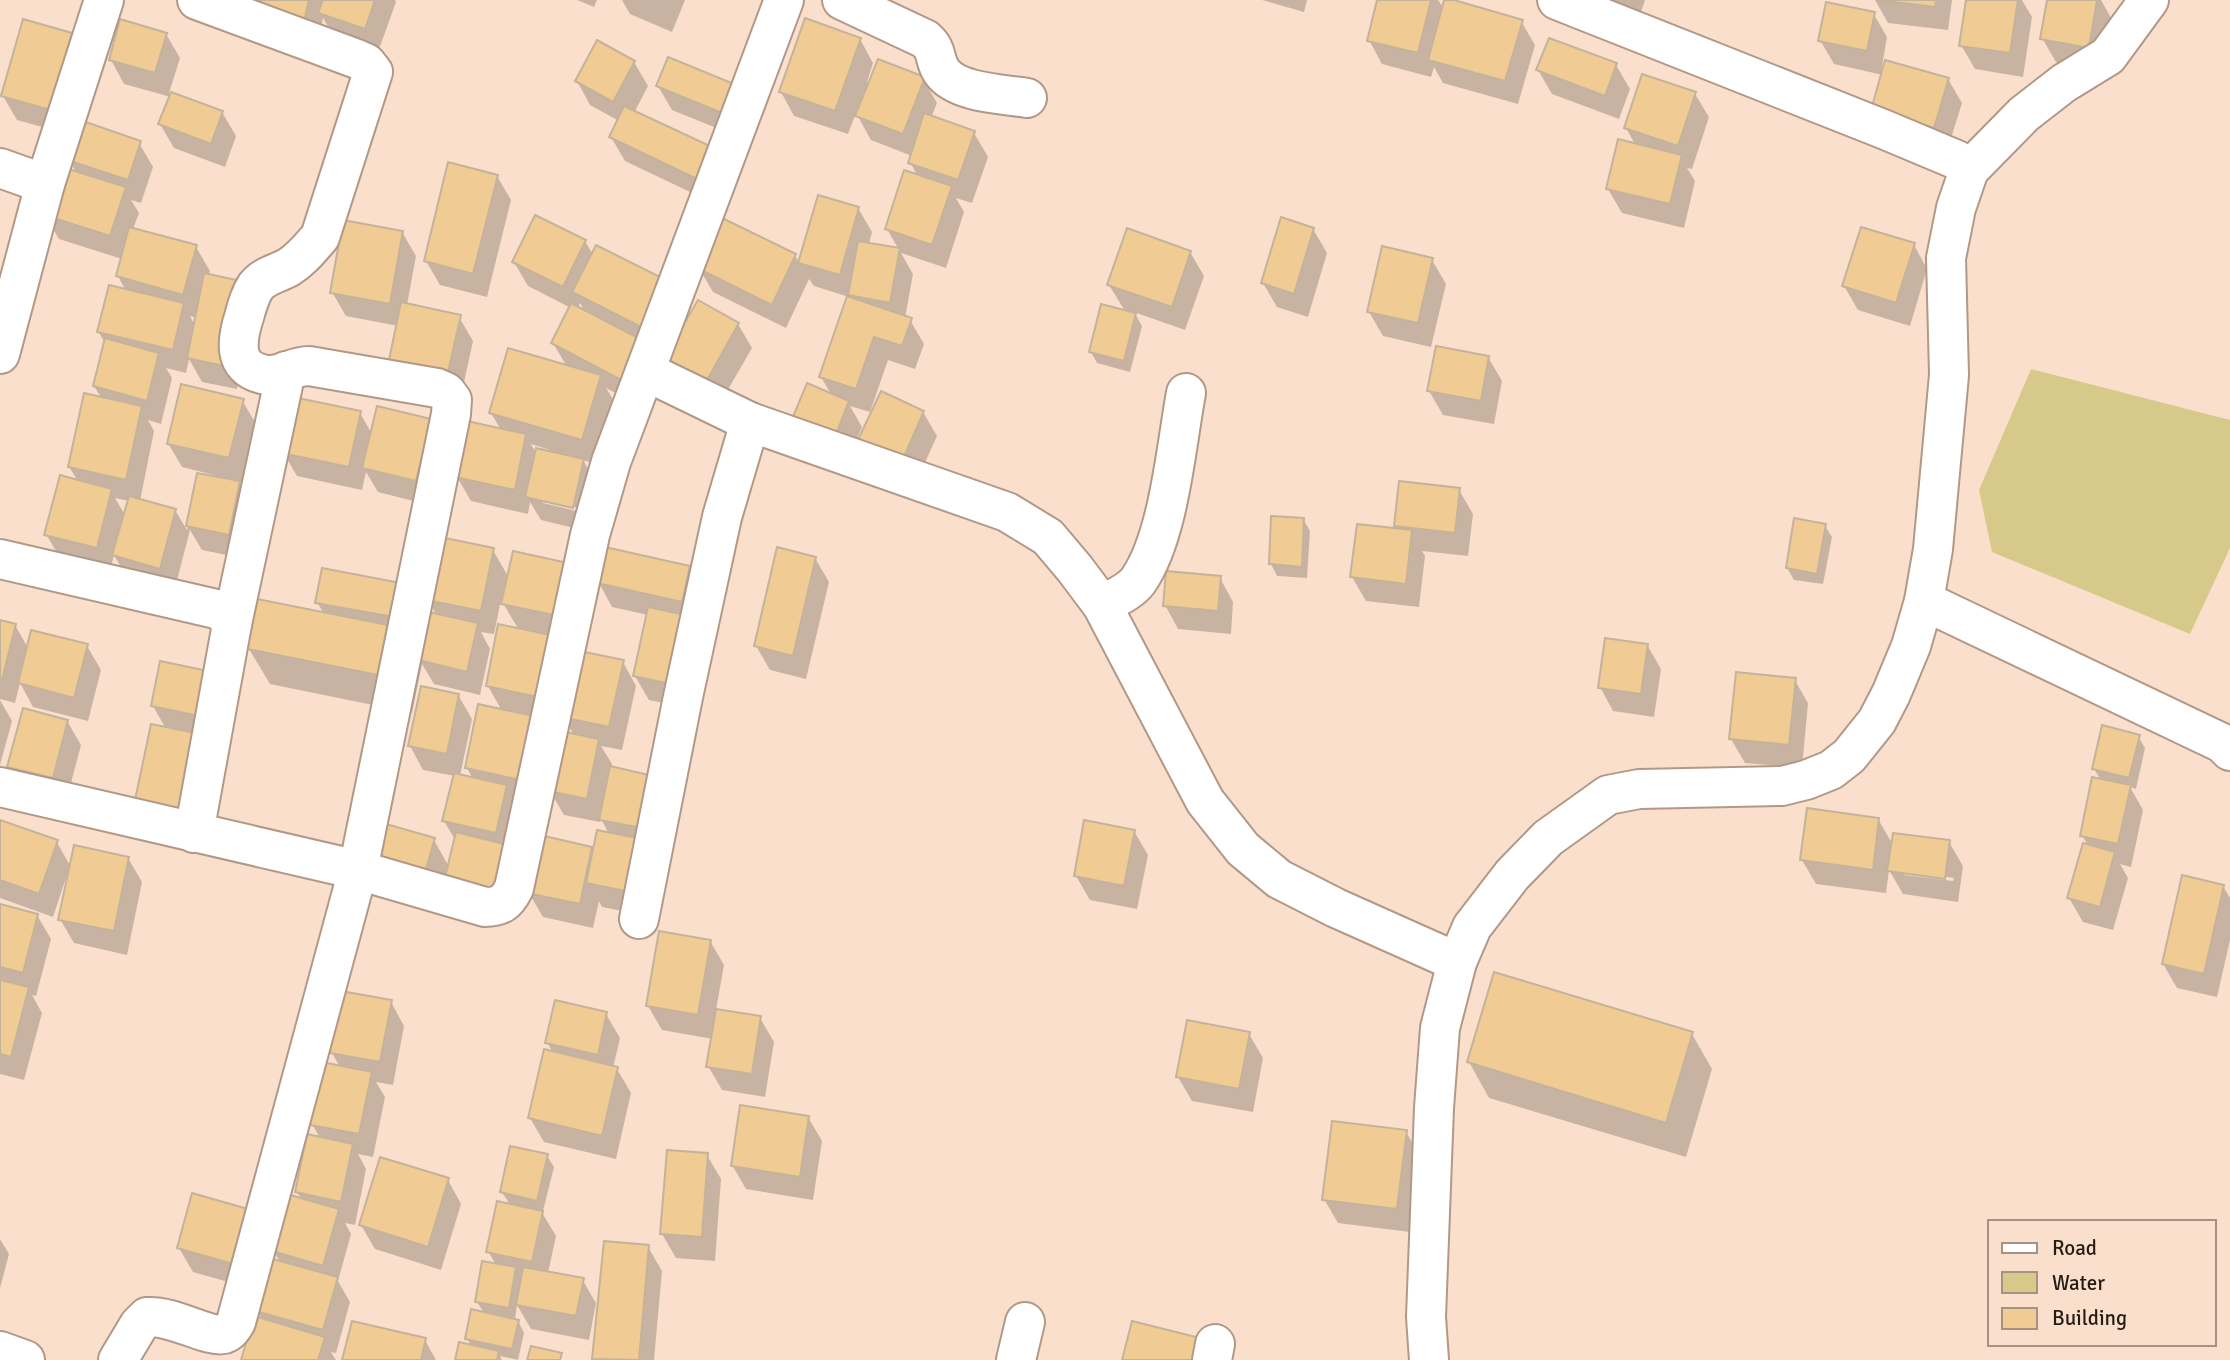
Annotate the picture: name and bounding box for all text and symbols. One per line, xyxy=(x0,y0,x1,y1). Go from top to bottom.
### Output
legend xyxy=(1988,1220,2216,1346)
text: Road xyxy=(2052,1235,2097,1261)
text: Water xyxy=(2052,1270,2105,1296)
text: Building xyxy=(2052,1305,2127,1331)

